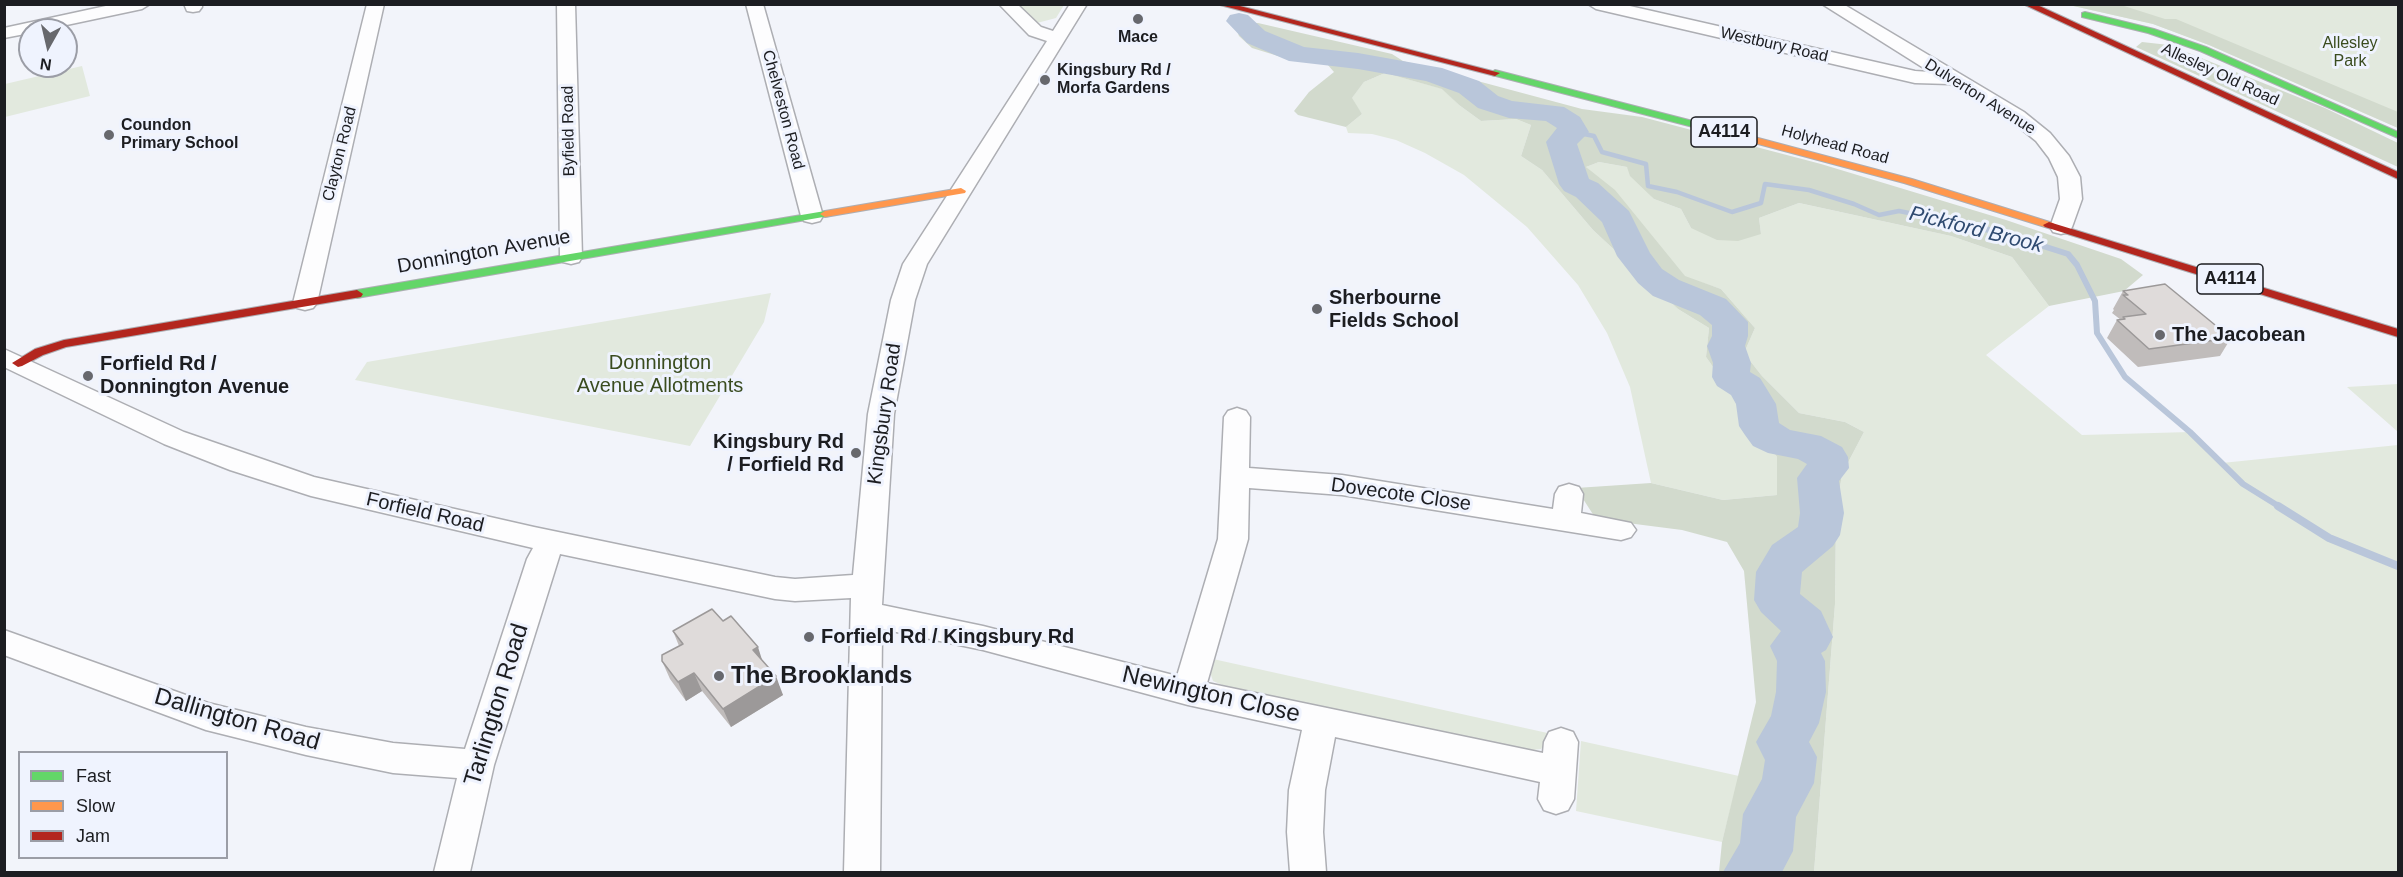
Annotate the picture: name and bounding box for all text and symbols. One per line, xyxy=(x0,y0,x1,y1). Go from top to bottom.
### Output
marker: Mace xyxy=(1131,12,1145,26)
north arrow xyxy=(18,18,78,78)
street label: Westbury Road xyxy=(1718,23,1830,67)
place label: Mace xyxy=(1118,28,1158,48)
park label: Allesley Park xyxy=(2322,34,2378,72)
street label: Allesley Old Road xyxy=(2158,39,2282,111)
street label: Chelveston Road xyxy=(758,48,808,172)
text: N xyxy=(39,55,53,74)
street label: Dulverton Avenue xyxy=(1921,55,2039,139)
place label: Kingsbury Rd / Morfa Gardens xyxy=(1057,61,1171,99)
marker: Kingsbury Rd / Morfa Gardens xyxy=(1038,73,1052,87)
street label: Byfield Road xyxy=(559,85,579,177)
street label: Clayton Road xyxy=(319,105,361,203)
place label: Coundon Primary School xyxy=(121,116,238,154)
road number: A4114 xyxy=(1691,117,1757,147)
street label: Holyhead Road xyxy=(1779,121,1891,169)
marker: Coundon Primary School xyxy=(102,128,116,142)
water label: Pickford Brook xyxy=(1907,201,2045,259)
street label: Donnington Avenue xyxy=(396,225,572,279)
road number: A4114 xyxy=(2197,264,2263,294)
place label: Sherbourne Fields School xyxy=(1329,286,1459,333)
marker: Sherbourne Fields School xyxy=(1310,302,1324,316)
place label: The Jacobean xyxy=(2172,323,2305,347)
marker: The Jacobean xyxy=(2153,328,2167,342)
street label: Kingsbury Road xyxy=(863,342,907,486)
park label: Donnington Avenue Allotments xyxy=(577,351,743,398)
place label: Forfield Rd / Donnington Avenue xyxy=(100,352,289,399)
marker: Forfield Rd / Donnington Avenue xyxy=(81,369,95,383)
place label: Kingsbury Rd / Forfield Rd xyxy=(713,430,844,477)
marker: Kingsbury Rd / Forfield Rd xyxy=(849,446,863,460)
street label: Dovecote Close xyxy=(1329,473,1473,517)
street label: Forfield Road xyxy=(364,488,486,538)
street label: Tarlington Road xyxy=(459,620,535,790)
place label: Forfield Rd / Kingsbury Rd xyxy=(821,625,1074,649)
marker: Forfield Rd / Kingsbury Rd xyxy=(802,630,816,644)
street label: Newington Close xyxy=(1119,661,1303,729)
place label: The Brooklands xyxy=(731,662,912,690)
marker: The Brooklands xyxy=(712,669,726,683)
street label: Dallington Road xyxy=(151,683,323,757)
legend xyxy=(18,751,228,859)
text: Fast xyxy=(76,766,111,786)
text: Slow xyxy=(76,796,115,816)
text: Jam xyxy=(76,826,110,846)

